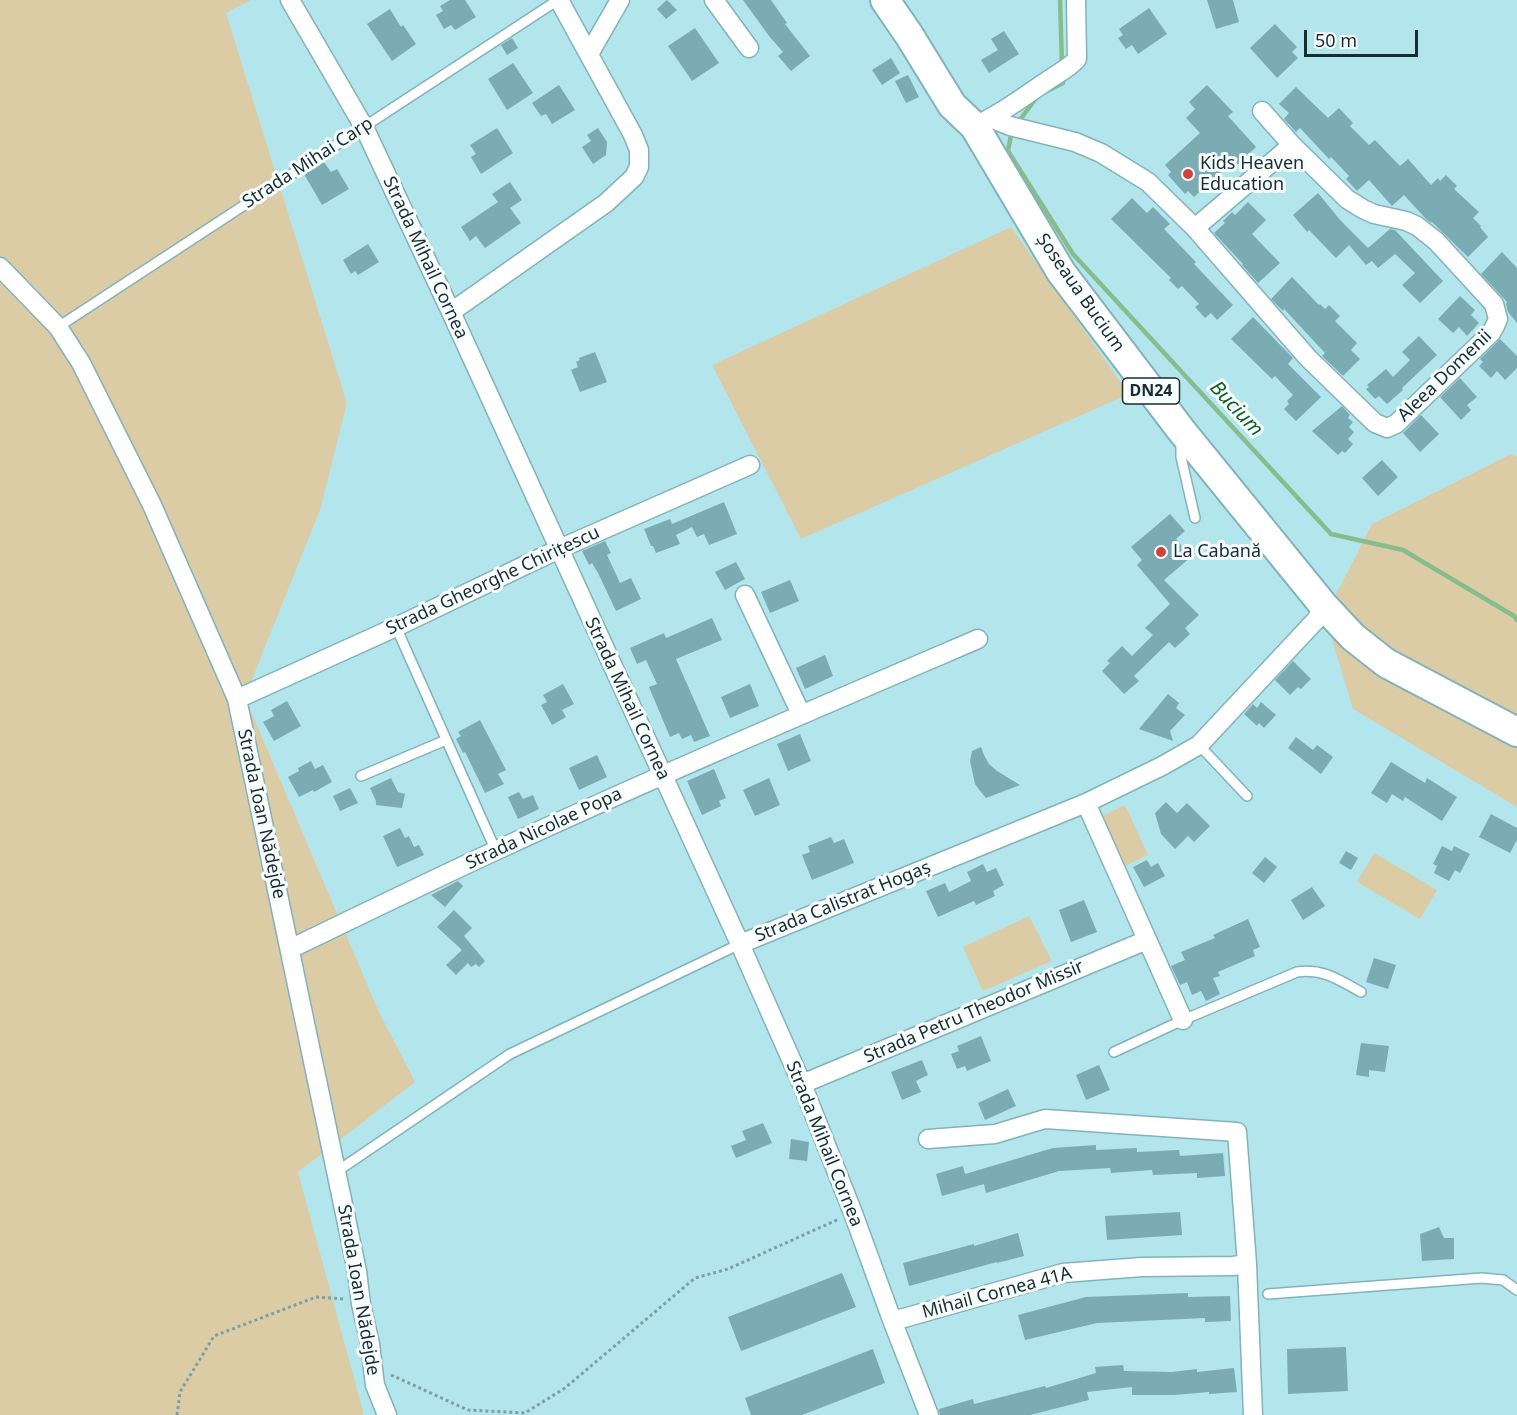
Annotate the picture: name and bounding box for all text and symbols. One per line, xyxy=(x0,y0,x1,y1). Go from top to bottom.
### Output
scale bar xyxy=(1307,18,1421,56)
text: 50 m xyxy=(1315,28,1357,52)
street label: Strada Mihai Carp xyxy=(239,113,377,213)
place label: Kids Heaven Education xyxy=(1200,153,1304,195)
marker: Kids Heaven Education xyxy=(1181,167,1195,181)
street label: Strada Mihail Cornea xyxy=(378,173,472,343)
street label: Șoseaua Bucium xyxy=(1031,230,1129,356)
street label: Aleea Domenii xyxy=(1393,326,1497,426)
water label: Bucium xyxy=(1204,376,1268,442)
road number: DN24 xyxy=(1122,378,1180,404)
street label: Strada Gheorghe Chirițescu xyxy=(383,522,603,640)
place label: La Cabană xyxy=(1173,541,1261,563)
marker: La Cabană xyxy=(1154,545,1168,559)
street label: Strada Mihail Cornea xyxy=(580,614,674,784)
street label: Strada Ioan Nădejde xyxy=(232,727,290,901)
street label: Strada Nicolae Popa xyxy=(463,783,625,875)
street label: Strada Calistrat Hogaș xyxy=(752,857,934,947)
street label: Strada Petru Theodor Missir xyxy=(861,956,1087,1068)
street label: Strada Mihail Cornea xyxy=(781,1058,867,1230)
street label: Strada Ioan Nădejde xyxy=(332,1203,384,1377)
street label: Mihail Cornea 41A xyxy=(920,1263,1074,1323)

